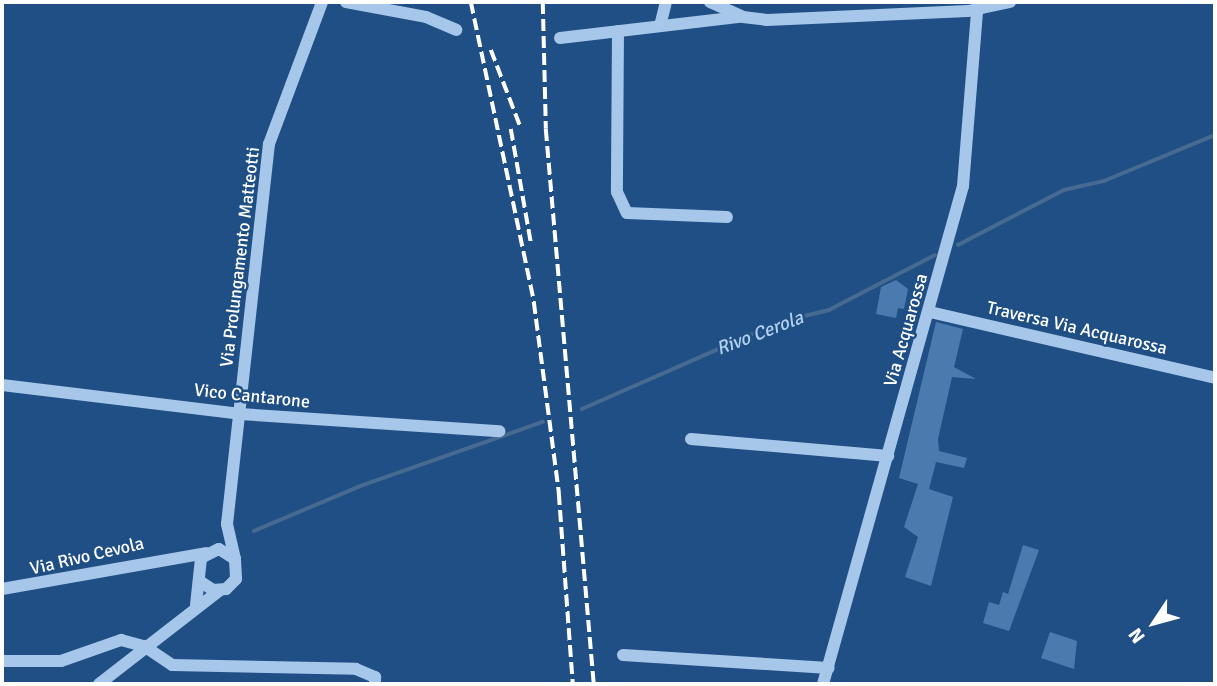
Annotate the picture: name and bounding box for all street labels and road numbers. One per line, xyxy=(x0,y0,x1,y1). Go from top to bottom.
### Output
street label: Via Prolungamento Matteotti xyxy=(216,146,264,368)
street label: Via Acquarossa xyxy=(880,271,932,389)
street label: Traversa Via Acquarossa xyxy=(985,297,1169,359)
street label: Vico Cantarone xyxy=(193,379,311,413)
street label: Via Rivo Cevola xyxy=(28,532,146,580)

